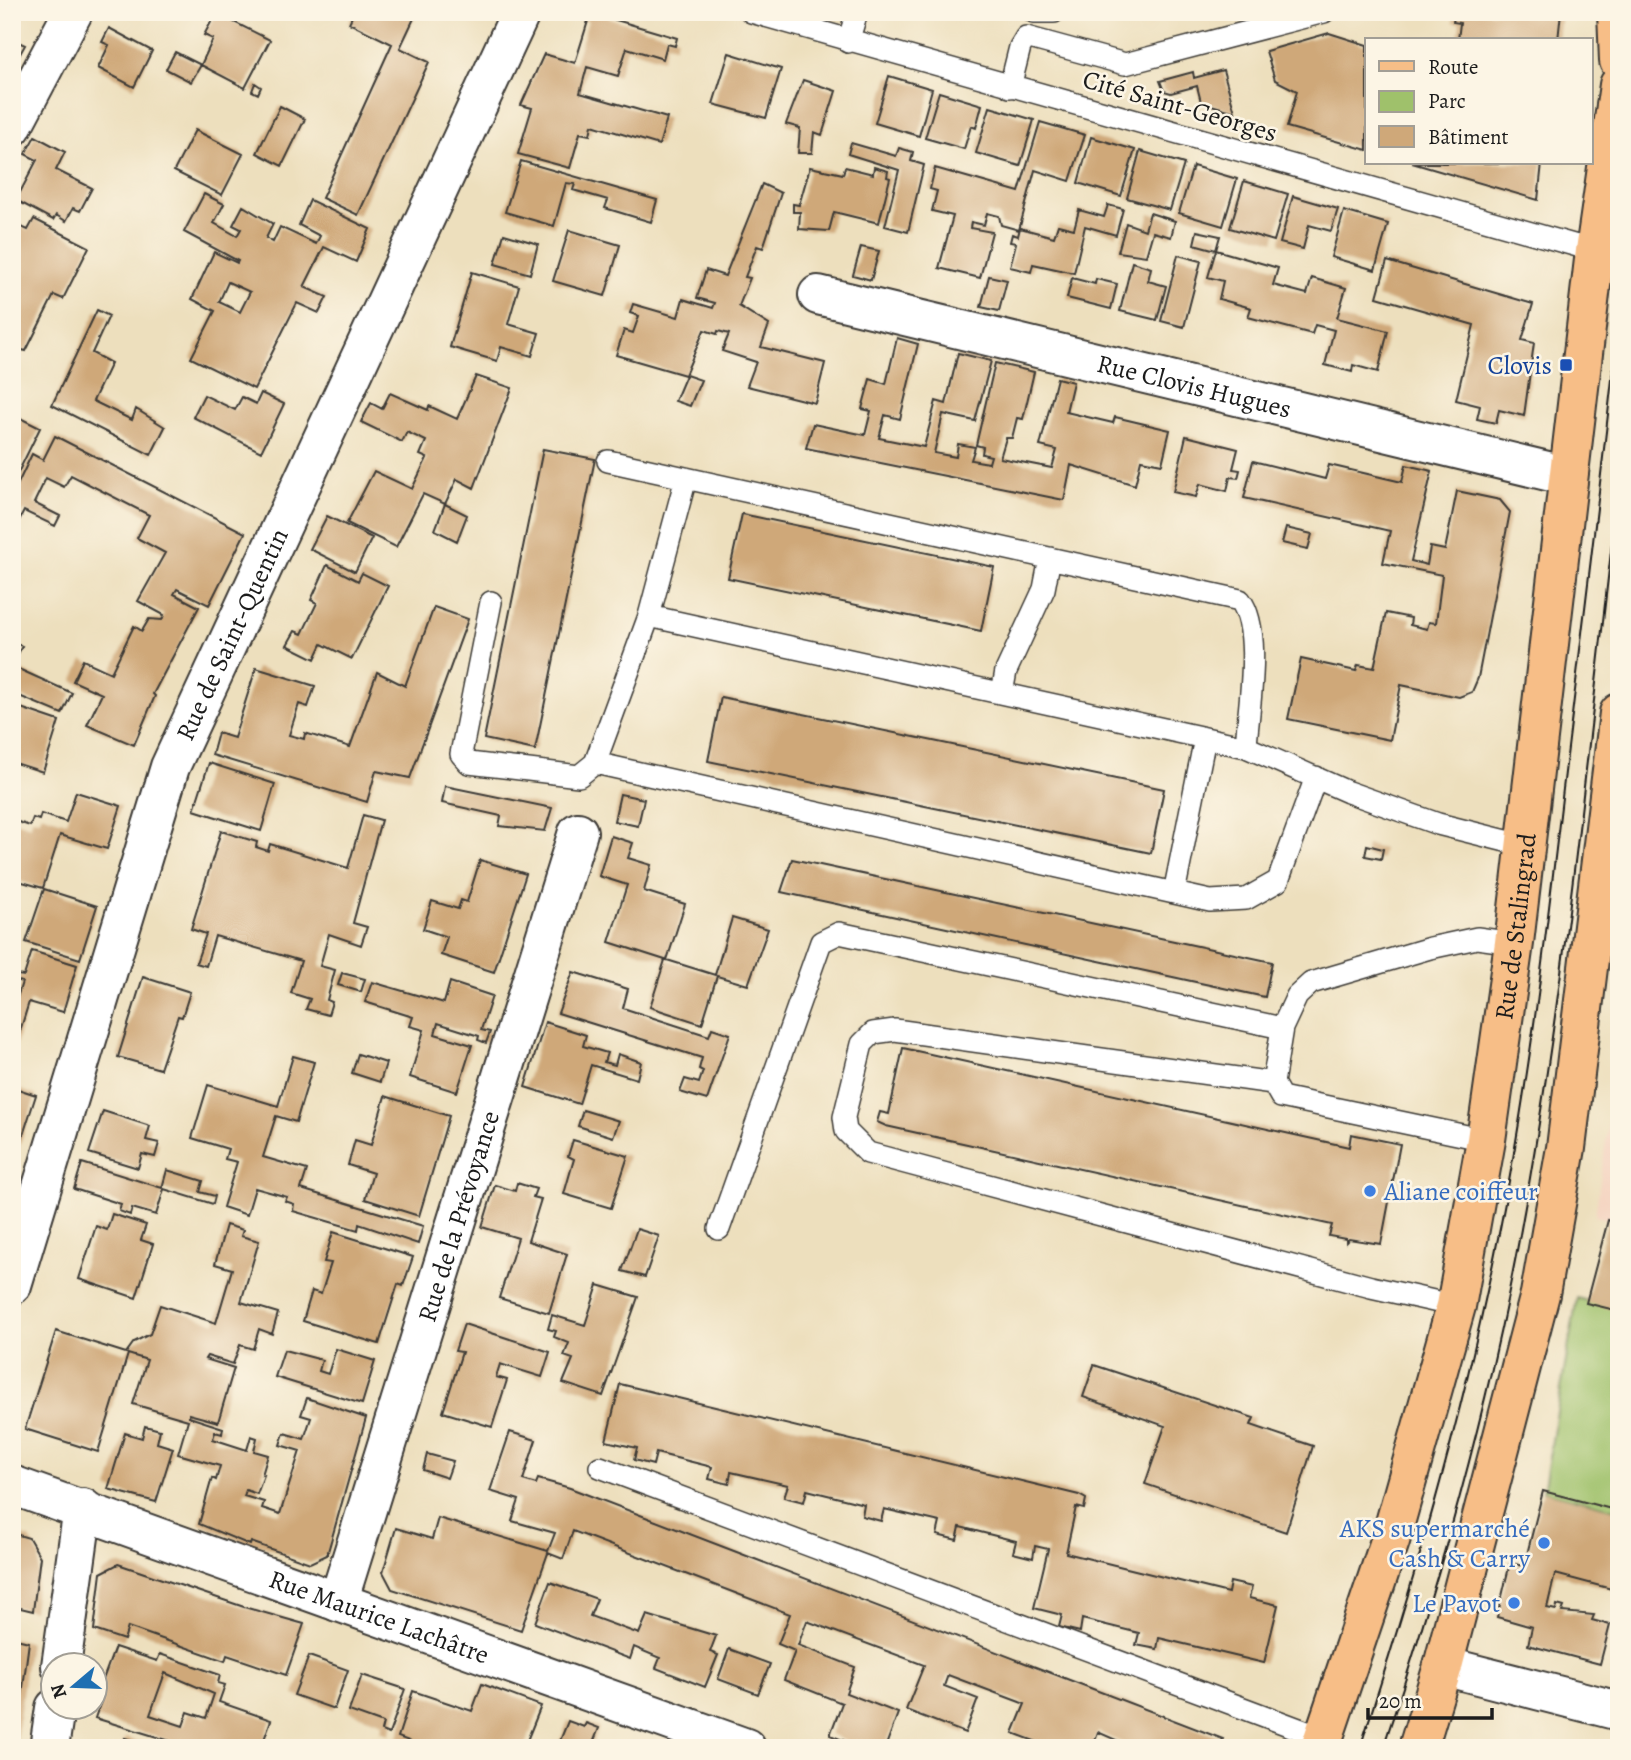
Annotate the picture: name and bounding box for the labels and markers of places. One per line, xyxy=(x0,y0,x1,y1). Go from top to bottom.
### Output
place label: Clovis xyxy=(1487,348,1552,383)
marker: Clovis xyxy=(1558,357,1574,373)
place label: Aliane coiffeur xyxy=(1383,1174,1538,1209)
marker: Aliane coiffeur xyxy=(1362,1183,1378,1199)
place label: AKS supermarché Cash & Carry xyxy=(1339,1511,1530,1576)
marker: AKS supermarché Cash & Carry xyxy=(1536,1535,1552,1551)
place label: Le Pavot xyxy=(1412,1586,1500,1621)
marker: Le Pavot xyxy=(1506,1595,1522,1611)

